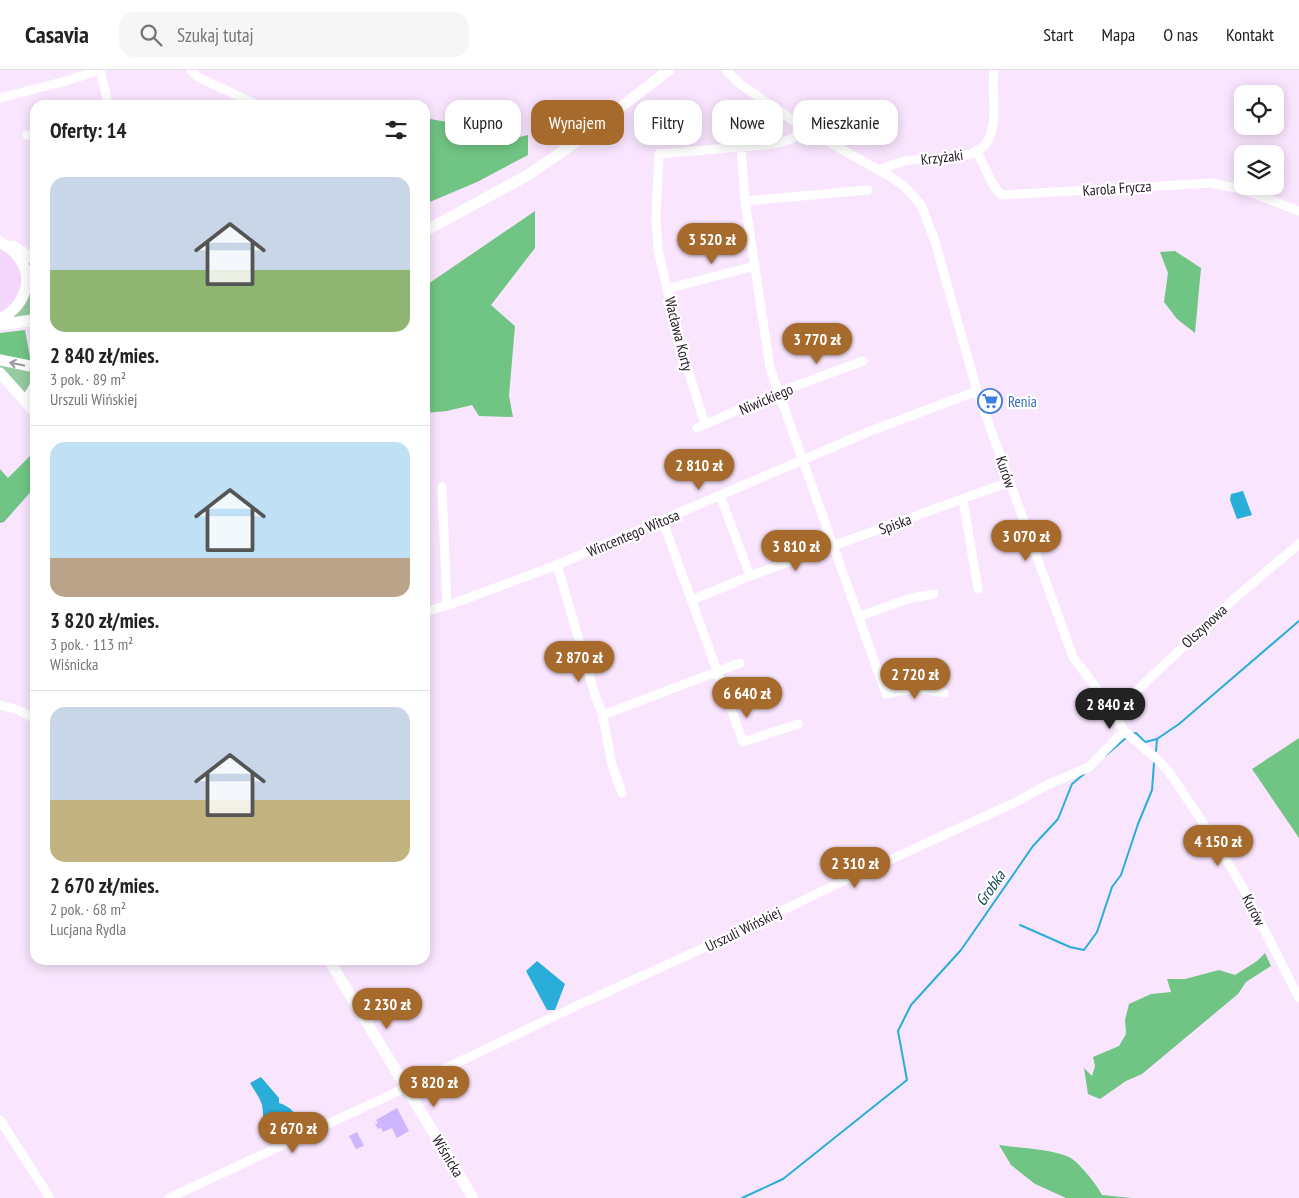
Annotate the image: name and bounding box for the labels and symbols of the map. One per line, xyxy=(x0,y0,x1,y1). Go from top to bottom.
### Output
street label: Krzyżaki xyxy=(920,145,964,169)
street label: Karola Frycza xyxy=(1082,176,1152,200)
pin: 3 520 zł xyxy=(660,222,764,265)
street label: Wacława Korty xyxy=(661,295,697,373)
pin: 3 770 zł xyxy=(765,322,869,365)
one-way arrow xyxy=(10,359,26,368)
street label: Niwickiego xyxy=(736,379,796,419)
supermarket icon: Renia xyxy=(977,388,1003,414)
place label: Renia xyxy=(1008,392,1037,411)
pin: 2 810 zł xyxy=(647,448,751,491)
street label: Kurów xyxy=(992,453,1020,491)
street label: Wincentego Witosa xyxy=(584,505,682,561)
street label: Spiska xyxy=(876,509,914,539)
pin: 3 070 zł xyxy=(974,520,1078,562)
pin: 3 810 zł xyxy=(744,530,848,572)
street label: Olszynowa xyxy=(1177,600,1231,652)
pin: 2 870 zł xyxy=(527,640,631,683)
pin: 2 720 zł xyxy=(863,658,967,700)
pin: 6 640 zł xyxy=(695,676,799,719)
pin: 2 840 zł xyxy=(1058,688,1162,730)
pin: 4 150 zł xyxy=(1166,824,1270,867)
pin: 2 310 zł xyxy=(803,846,907,889)
water label: Grobka xyxy=(971,865,1010,910)
street label: Kurów xyxy=(1238,891,1270,929)
street label: Urszuli Wińskiej xyxy=(702,902,784,956)
pin: 2 230 zł xyxy=(335,988,439,1030)
pin: 3 820 zł xyxy=(382,1066,486,1108)
pin: 2 670 zł xyxy=(241,1112,345,1154)
street label: Wiśnicka xyxy=(428,1132,468,1180)

